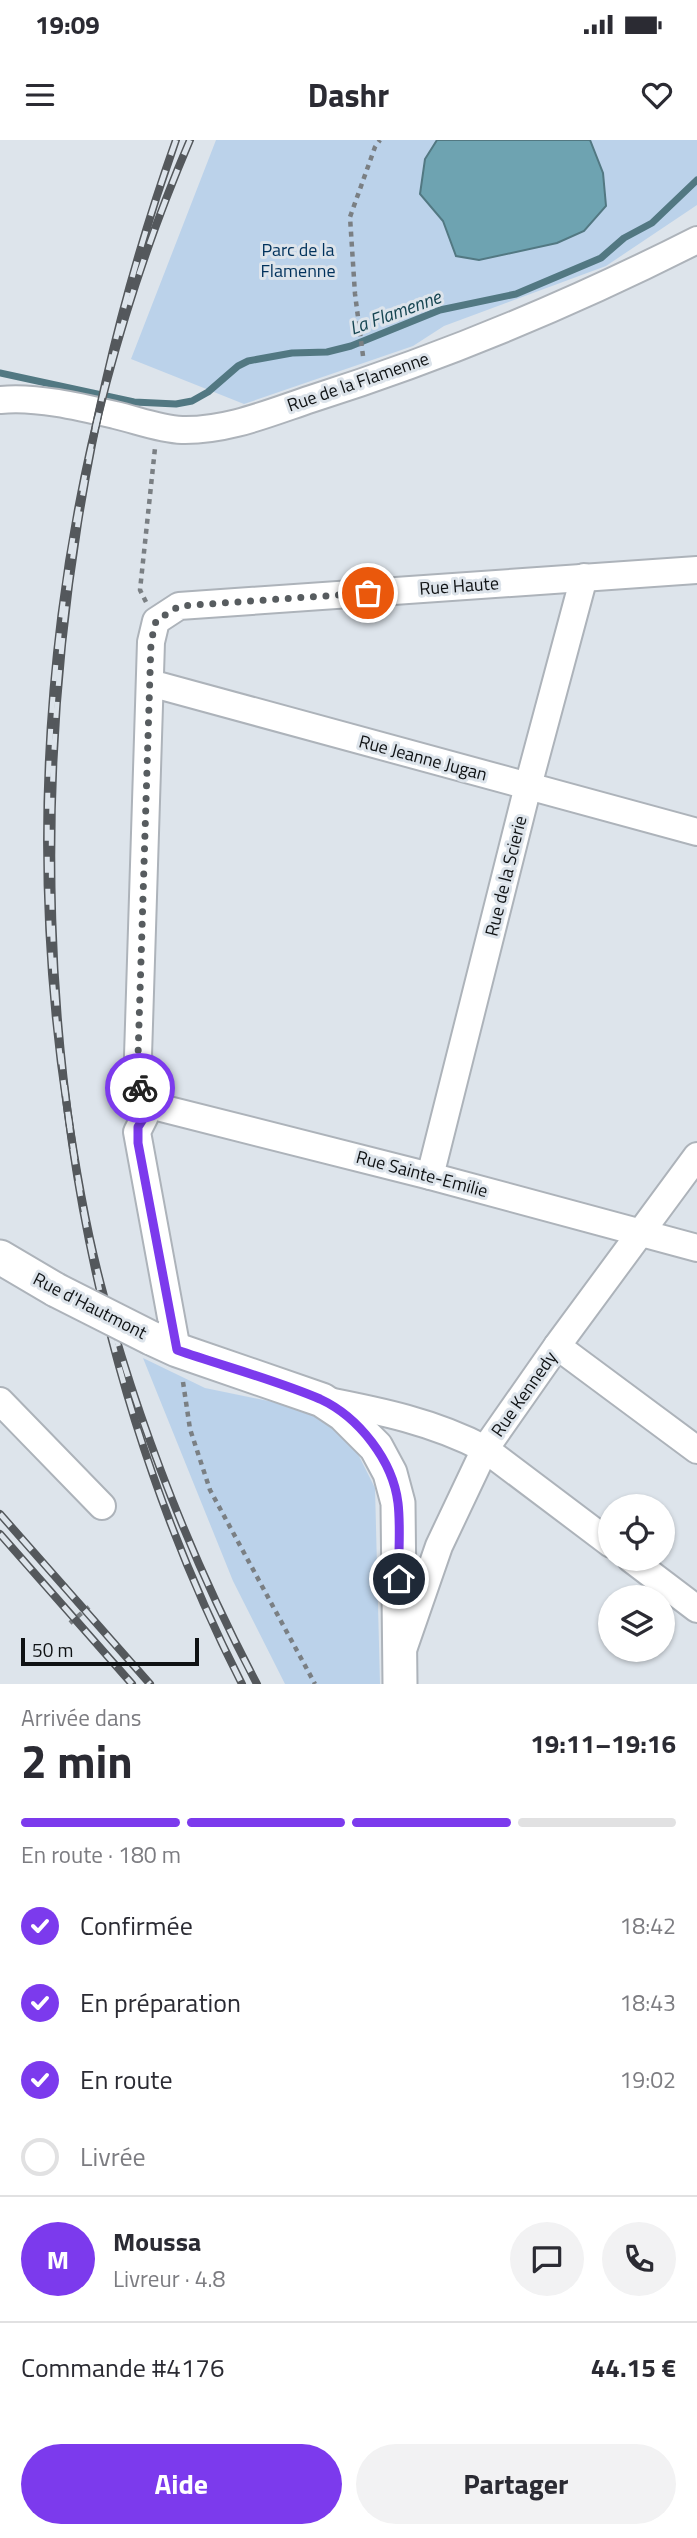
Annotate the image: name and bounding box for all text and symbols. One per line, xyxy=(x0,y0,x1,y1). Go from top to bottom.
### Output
text: 19:09 xyxy=(35,5,100,44)
text: Dashr xyxy=(308,71,389,119)
icon: menu xyxy=(21,76,59,114)
icon: heart xyxy=(638,76,676,114)
park label: Parc de la Flamenne xyxy=(260,236,336,284)
water label: La Flamenne xyxy=(345,281,446,342)
street label: Rue de la Flamenne xyxy=(283,345,432,418)
pin xyxy=(338,563,398,623)
street label: Rue Haute xyxy=(418,569,500,602)
icon: bag xyxy=(349,574,387,612)
street label: Rue Jeanne Jugan xyxy=(356,727,490,788)
street label: Rue de la Scierie xyxy=(478,813,534,939)
courier xyxy=(105,1053,175,1123)
icon: bike xyxy=(121,1069,159,1107)
street label: Rue Sainte-Emilie xyxy=(353,1143,491,1204)
street label: Rue d'Hautmont xyxy=(29,1265,152,1346)
street label: Rue Kennedy xyxy=(484,1345,563,1442)
map controls xyxy=(598,1494,675,1662)
button: locate xyxy=(598,1494,675,1571)
pin xyxy=(369,1549,429,1609)
icon: home xyxy=(380,1560,418,1598)
button: layers xyxy=(598,1585,675,1662)
scale bar xyxy=(21,1635,200,1667)
text: 50 m xyxy=(32,1635,73,1664)
text: Arrivée dans xyxy=(21,1700,142,1735)
text: 19:11–19:16 xyxy=(530,1724,676,1763)
text: 2 min xyxy=(21,1726,133,1796)
text: En route · 180 m xyxy=(21,1837,181,1872)
text: Confirmée xyxy=(80,1906,193,1945)
icon: check xyxy=(21,1907,59,1945)
text: 18:42 xyxy=(619,1908,676,1943)
text: En préparation xyxy=(80,1983,241,2022)
icon: check xyxy=(21,1984,59,2022)
text: 18:43 xyxy=(619,1985,676,2020)
text: En route xyxy=(80,2060,173,2099)
icon: check xyxy=(21,2061,59,2099)
text: 19:02 xyxy=(619,2062,676,2097)
text: Livrée xyxy=(80,2137,146,2176)
text: Moussa xyxy=(113,2222,201,2261)
button: chat xyxy=(510,2222,584,2296)
button: phone xyxy=(602,2222,676,2296)
text: M xyxy=(47,2240,69,2279)
text: Livreur · 4.8 xyxy=(113,2261,225,2296)
text: Commande #4176 xyxy=(21,2348,224,2387)
text: 44.15 € xyxy=(591,2348,676,2387)
button: Aide xyxy=(21,2444,342,2524)
button: Partager xyxy=(356,2444,676,2524)

